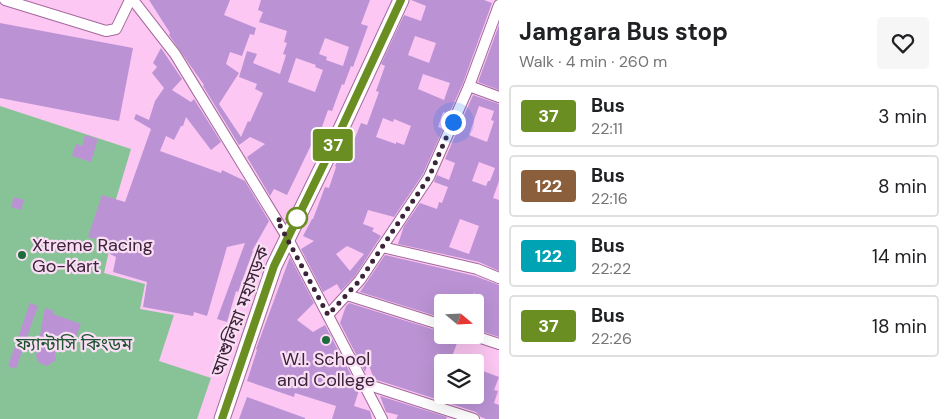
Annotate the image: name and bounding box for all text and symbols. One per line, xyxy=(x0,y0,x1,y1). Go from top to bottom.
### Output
text: Jamgara Bus stop xyxy=(519,16,728,47)
button: heart xyxy=(877,17,929,69)
text: Walk · 4 min · 260 m xyxy=(519,51,667,72)
text: Bus xyxy=(591,93,625,118)
text: 37 xyxy=(538,104,559,128)
text: 3 min xyxy=(878,104,927,129)
your location xyxy=(441,110,466,135)
text: 22:11 xyxy=(591,118,623,139)
line badge: 37 xyxy=(310,129,356,161)
text: 37 xyxy=(323,133,343,157)
text: Bus xyxy=(591,163,625,188)
text: 122 xyxy=(535,174,562,198)
text: 8 min xyxy=(878,174,927,199)
text: 22:16 xyxy=(591,188,628,209)
unlabelled marker xyxy=(286,207,308,229)
place label: Xtreme Racing Go-Kart xyxy=(32,233,153,278)
text: Bus xyxy=(591,233,625,258)
street label: আশুলিয়া মহাসড়ক xyxy=(205,242,275,381)
text: 122 xyxy=(535,244,562,268)
text: 14 min xyxy=(872,244,927,269)
marker: Xtreme Racing Go-Kart xyxy=(16,249,28,261)
text: 22:22 xyxy=(591,258,631,279)
north arrow xyxy=(434,294,484,344)
map controls xyxy=(434,294,484,404)
text: Bus xyxy=(591,303,625,328)
text: 37 xyxy=(538,314,559,338)
text: 18 min xyxy=(872,314,927,339)
text: 22:26 xyxy=(591,328,632,349)
park label: ফ্যান্টাসি কিংডম xyxy=(15,332,133,356)
marker: W.I. School and College xyxy=(320,334,332,346)
place label: W.I. School and College xyxy=(277,347,375,392)
button: layers xyxy=(434,354,484,404)

